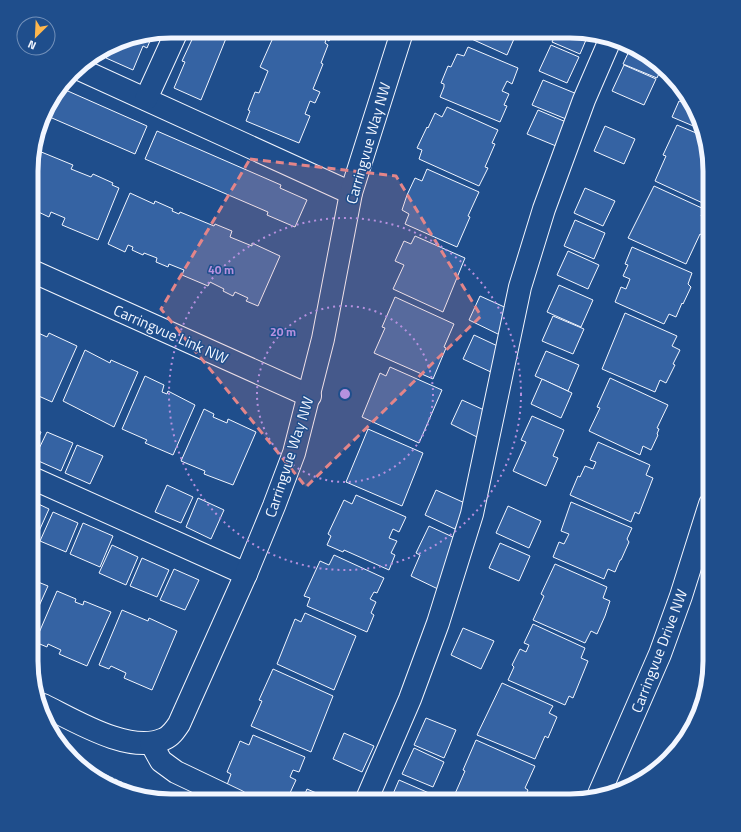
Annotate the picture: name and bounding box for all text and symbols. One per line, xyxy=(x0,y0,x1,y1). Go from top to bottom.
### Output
north arrow xyxy=(16,16,56,56)
text: N xyxy=(25,36,39,54)
street label: Carringvue Way NW xyxy=(340,79,396,207)
text: 40 m xyxy=(208,260,234,279)
street label: Carringvue Link NW xyxy=(110,298,232,370)
text: 20 m xyxy=(270,322,296,341)
centre of rings xyxy=(338,387,352,401)
street label: Carringvue Way NW xyxy=(259,394,319,520)
street label: Carringvue Drive NW xyxy=(625,586,693,716)

